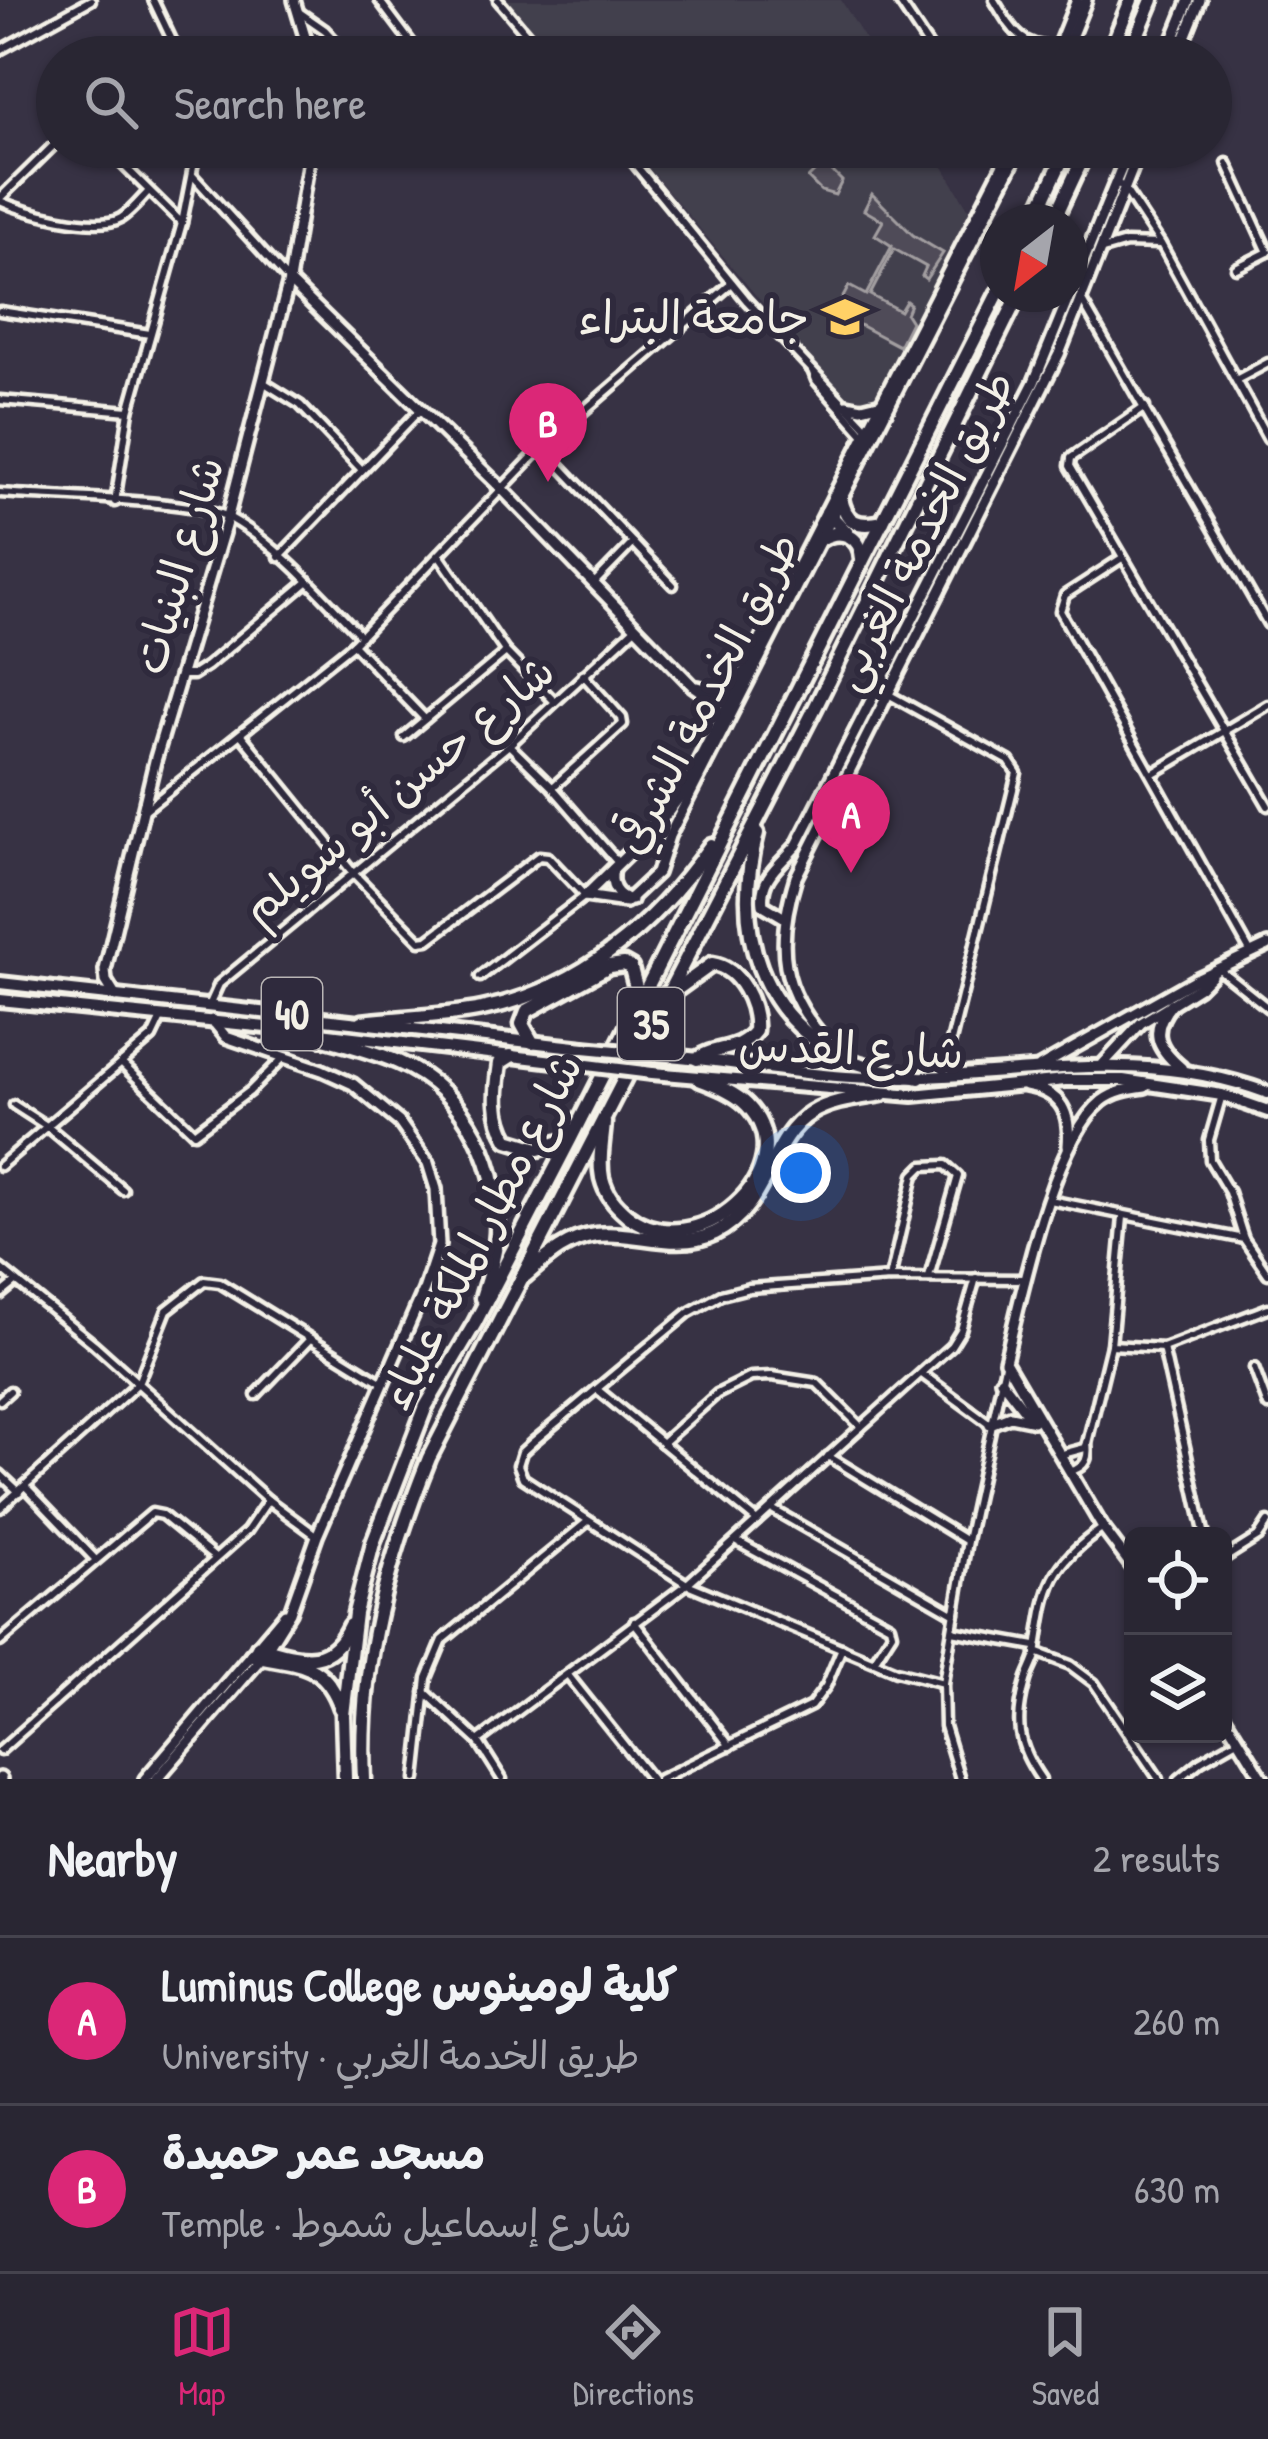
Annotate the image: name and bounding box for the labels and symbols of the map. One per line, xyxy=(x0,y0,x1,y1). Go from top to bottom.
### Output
north arrow xyxy=(980,204,1088,312)
place label: جامعة البتراء xyxy=(579,286,809,347)
school or university icon: جامعة البتراء xyxy=(820,292,870,342)
street label: طريق الخدمة الغربي xyxy=(815,360,1037,704)
pin: B xyxy=(509,383,587,482)
street label: شارع البنيات xyxy=(117,449,240,681)
street label: طريق الخدمة الشرقي xyxy=(598,521,815,865)
street label: شارع حسن أبو سويلم xyxy=(229,640,571,942)
pin: A xyxy=(812,774,890,873)
road number: 40 xyxy=(262,978,322,1050)
road number: 35 xyxy=(618,988,684,1060)
street label: شارع القدس xyxy=(737,1013,964,1084)
street label: شارع مطار الملكة علياء xyxy=(363,1042,598,1420)
your location xyxy=(771,1143,831,1203)

